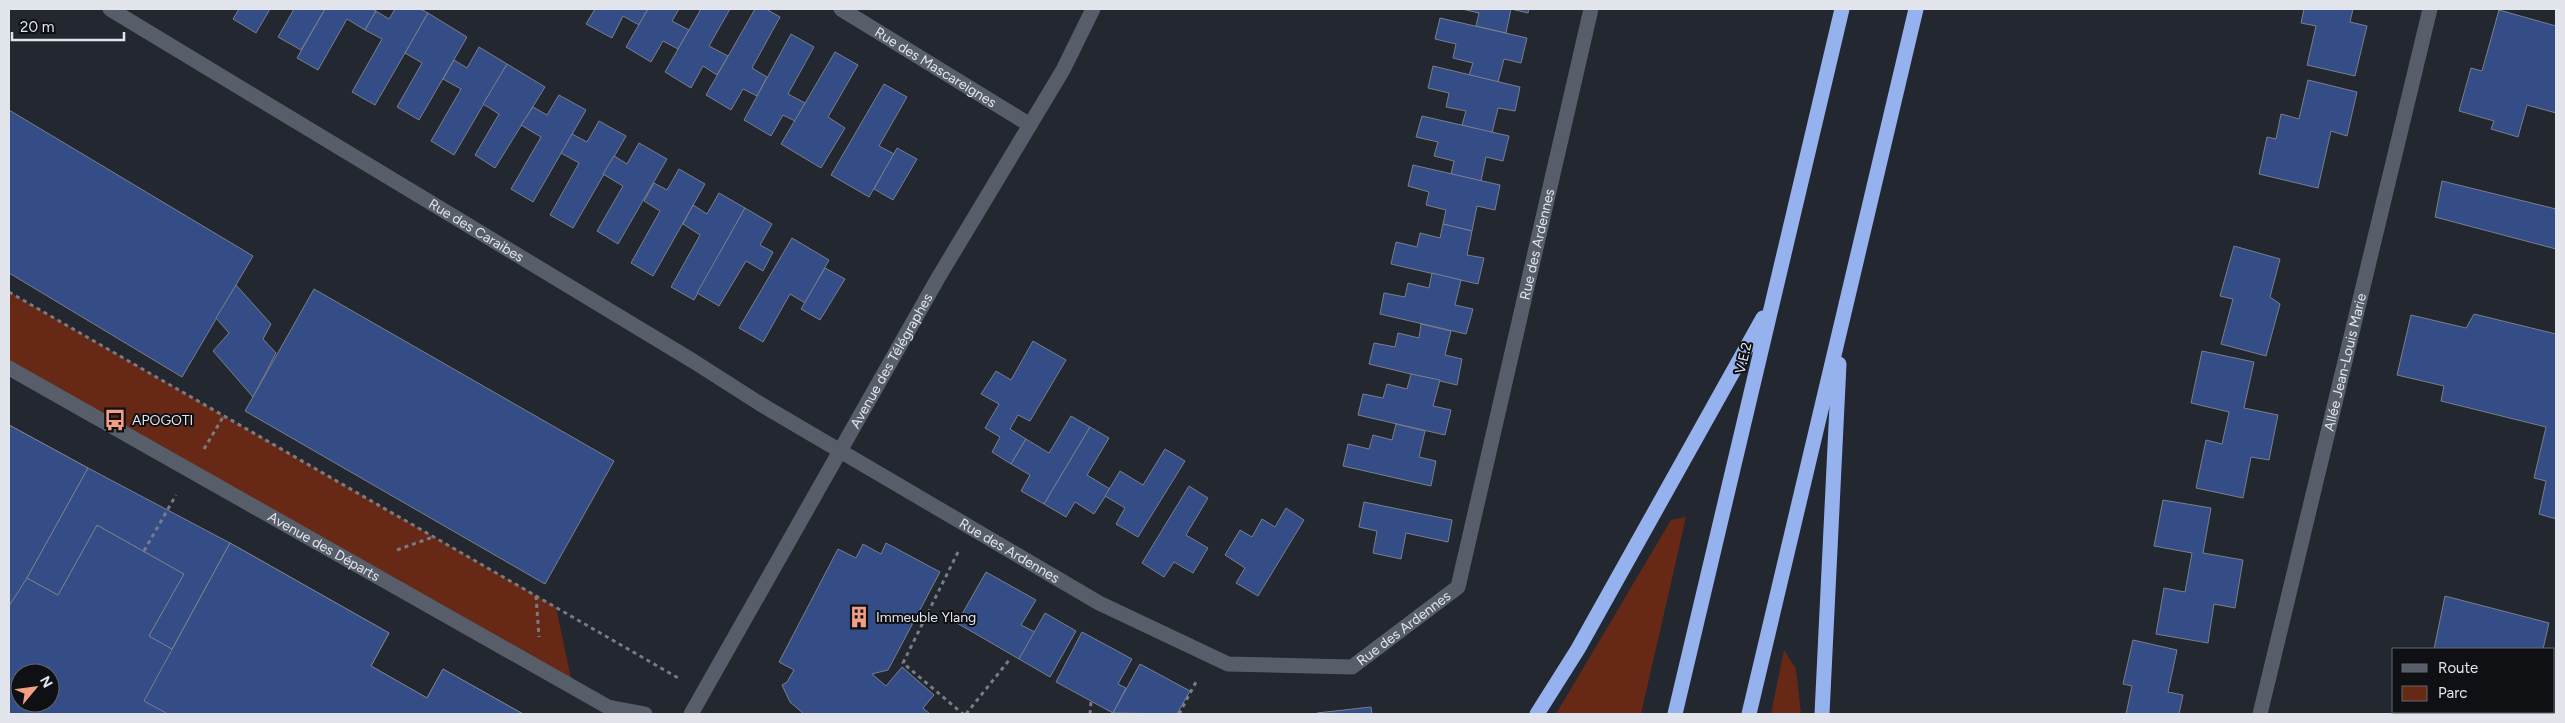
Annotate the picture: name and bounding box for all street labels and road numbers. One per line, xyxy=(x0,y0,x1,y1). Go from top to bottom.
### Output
street label: Rue des Mascareignes xyxy=(871,24,999,111)
street label: Rue des Ardennes xyxy=(1516,187,1558,302)
street label: Rue des Caraibes xyxy=(425,195,527,266)
street label: Avenue des Télégraphes xyxy=(847,290,937,431)
street label: Allée Jean-Louis Marie xyxy=(2321,291,2370,433)
street label: V.E.2 xyxy=(1732,341,1755,375)
street label: Avenue des Départs xyxy=(265,508,383,585)
street label: Rue des Ardennes xyxy=(956,515,1063,587)
street label: Rue des Ardennes xyxy=(1353,588,1454,669)

